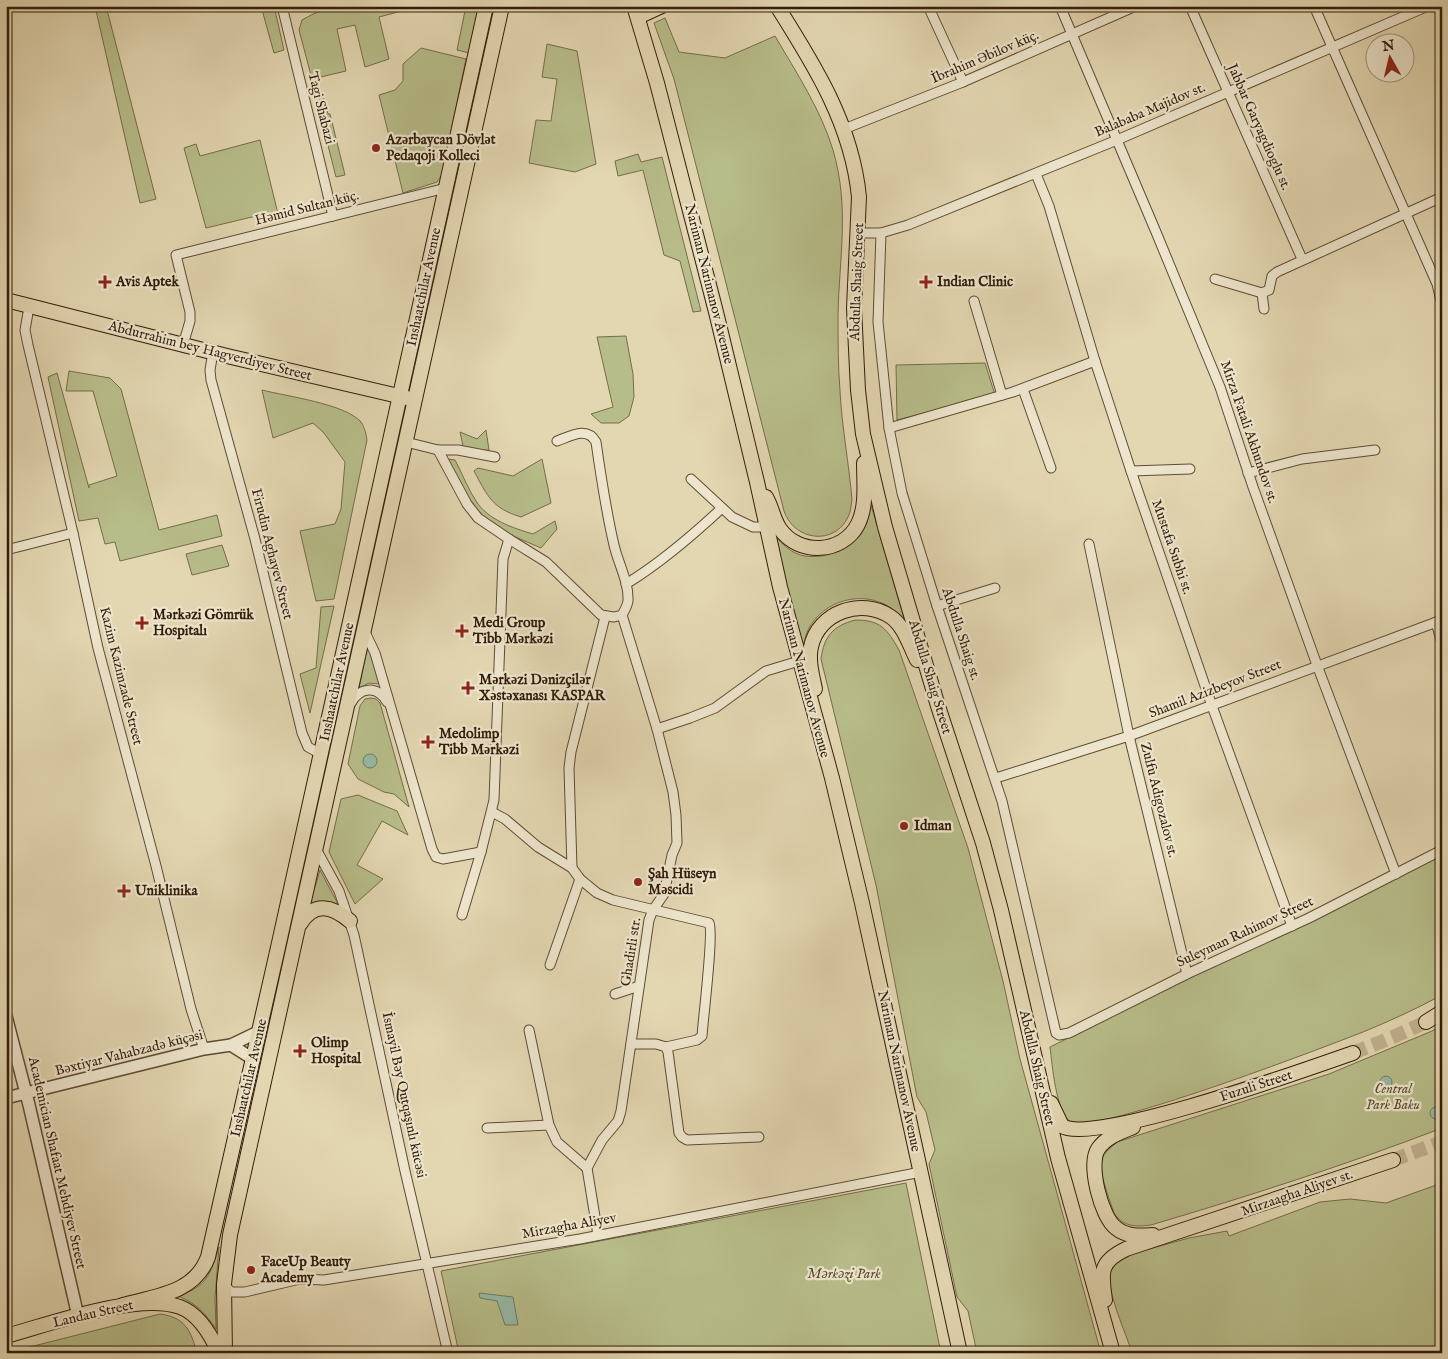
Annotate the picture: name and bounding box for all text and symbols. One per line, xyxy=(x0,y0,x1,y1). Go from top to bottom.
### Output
street label: İbrahim Əbilov küç. xyxy=(928,26,1042,88)
north arrow xyxy=(1366,32,1416,82)
text: N xyxy=(1380,36,1396,56)
street label: Jabbar Garyagdioglu st. xyxy=(1222,59,1295,193)
street label: Tagi Shabazi xyxy=(303,70,339,146)
street label: Balababa Majidov st. xyxy=(1092,79,1208,141)
place label: Azərbaycan Dövlət Pedaqoji Kolleci xyxy=(385,131,496,165)
marker: Azərbaycan Dövlət Pedaqoji Kolleci xyxy=(370,142,382,154)
street label: Həmid Sultan küç. xyxy=(253,186,361,230)
street label: Nariman Narimanov Avenue xyxy=(680,202,738,367)
street label: Abdulla Shaig Street xyxy=(846,222,868,342)
street label: Inshaatchilar Avenue xyxy=(403,225,445,348)
place label: Avis Aptek xyxy=(115,273,179,291)
place label: Indian Clinic xyxy=(937,273,1013,291)
marker: Avis Aptek xyxy=(98,275,112,289)
marker: Indian Clinic xyxy=(919,275,933,289)
street label: Abdurrahim bey Hagverdiyev Street xyxy=(105,317,314,385)
street label: Mirza Fatali Akhundov st. xyxy=(1216,358,1282,506)
street label: Firudin Aghayev Street xyxy=(247,487,297,622)
street label: Mustafa Subhi st. xyxy=(1147,497,1197,597)
street label: Abdulla Shaig st. xyxy=(937,584,984,683)
street label: Nariman Narimanov Avenue xyxy=(774,596,834,760)
street label: Kazim Kazimzade Street xyxy=(95,605,147,747)
place label: Mərkəzi Gömrük Hospitalı xyxy=(153,606,254,640)
place label: Medi Group Tibb Mərkəzi xyxy=(472,614,554,648)
marker: Mərkəzi Gömrük Hospitalı xyxy=(135,616,149,630)
street label: Abdulla Shaig Street xyxy=(904,617,956,736)
street label: Inshaatchilar Avenue xyxy=(316,620,358,743)
marker: Medi Group Tibb Mərkəzi xyxy=(455,624,469,638)
street label: Shamil Azizbeyov Street xyxy=(1146,655,1284,723)
place label: Mərkəzi Dənizçilər Xəstəxanası KASPAR xyxy=(478,671,607,705)
marker: Mərkəzi Dənizçilər Xəstəxanası KASPAR xyxy=(461,681,475,695)
place label: Medolimp Tibb Mərkəzi xyxy=(438,725,520,759)
marker: Medolimp Tibb Mərkəzi xyxy=(421,735,435,749)
street label: Zulfu Adigozalov st. xyxy=(1136,741,1182,859)
place label: Idman xyxy=(914,817,952,835)
marker: Idman xyxy=(898,820,910,832)
place label: Şah Hüseyn Məscidi xyxy=(648,865,717,899)
marker: Şah Hüseyn Məscidi xyxy=(632,876,644,888)
place label: Uniklinika xyxy=(134,882,198,900)
marker: Uniklinika xyxy=(117,884,131,898)
street label: Suleyman Rahimov Street xyxy=(1174,892,1316,972)
street label: Ghadirli str. xyxy=(617,916,645,988)
street label: Nariman Narimanov Avenue xyxy=(873,989,925,1154)
street label: Abdulla Shaig Street xyxy=(1015,1007,1059,1128)
street label: İsmayil Bəy Qutqaşınlı kücəsi xyxy=(378,1010,430,1180)
street label: Inshaatchilar Avenue xyxy=(227,1017,271,1139)
street label: Bəxtiyar Vahabzadə küçəsi xyxy=(53,1026,205,1080)
place label: Olimp Hospital xyxy=(311,1034,362,1068)
marker: Olimp Hospital xyxy=(293,1044,307,1058)
street label: Academician Shafaat Mehdiyev Street xyxy=(24,1054,90,1271)
street label: Fuzuli Street xyxy=(1217,1066,1295,1106)
park label: Central Park Baku xyxy=(1366,1080,1420,1114)
street label: Mirzaagha Aliyev st. xyxy=(1239,1165,1355,1221)
street label: Mirzagha Aliyev xyxy=(521,1209,618,1243)
place label: FaceUp Beauty Academy xyxy=(260,1253,352,1287)
marker: FaceUp Beauty Academy xyxy=(245,1264,257,1276)
park label: Mərkəzi Park xyxy=(807,1265,881,1283)
street label: Landau Street xyxy=(51,1296,135,1332)

